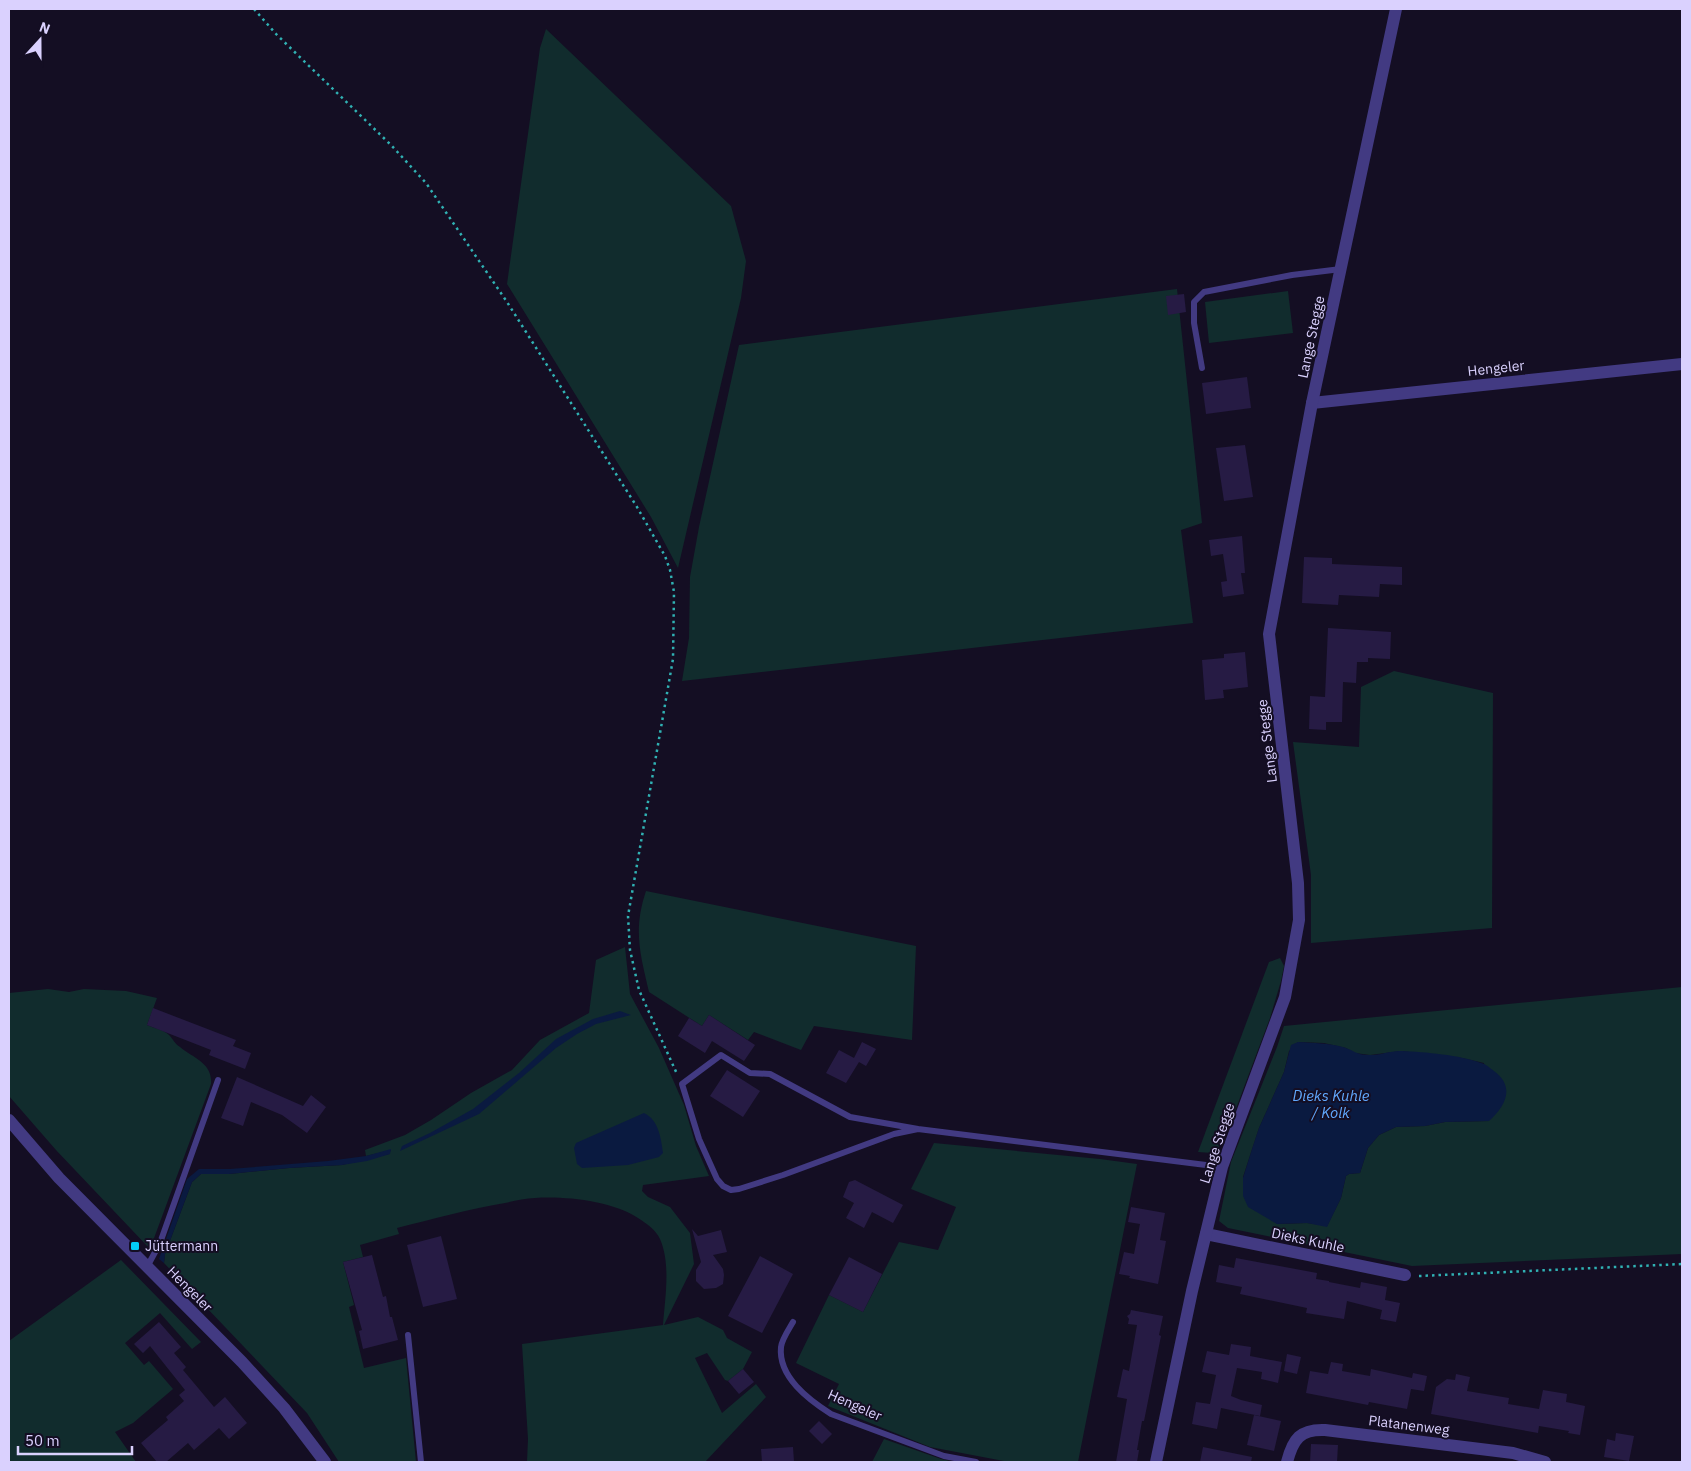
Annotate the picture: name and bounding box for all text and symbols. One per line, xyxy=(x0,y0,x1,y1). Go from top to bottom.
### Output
north arrow xyxy=(15,15,65,65)
text: N xyxy=(37,18,53,38)
street label: Lange Stegge xyxy=(1293,294,1329,380)
street label: Hengeler xyxy=(1467,356,1525,380)
street label: Lange Stegge xyxy=(1253,698,1281,784)
water label: Dieks Kuhle / Kolk xyxy=(1292,1086,1370,1122)
street label: Lange Stegge xyxy=(1195,1100,1239,1186)
street label: Dieks Kuhle xyxy=(1270,1223,1346,1257)
place label: Jüttermann xyxy=(145,1237,218,1255)
marker: Jüttermann xyxy=(129,1240,141,1252)
street label: Hengeler xyxy=(163,1262,217,1316)
street label: Hengeler xyxy=(825,1385,885,1425)
street label: Platanenweg xyxy=(1367,1411,1451,1439)
scale bar xyxy=(18,1424,131,1456)
text: 50 m xyxy=(25,1431,60,1450)

